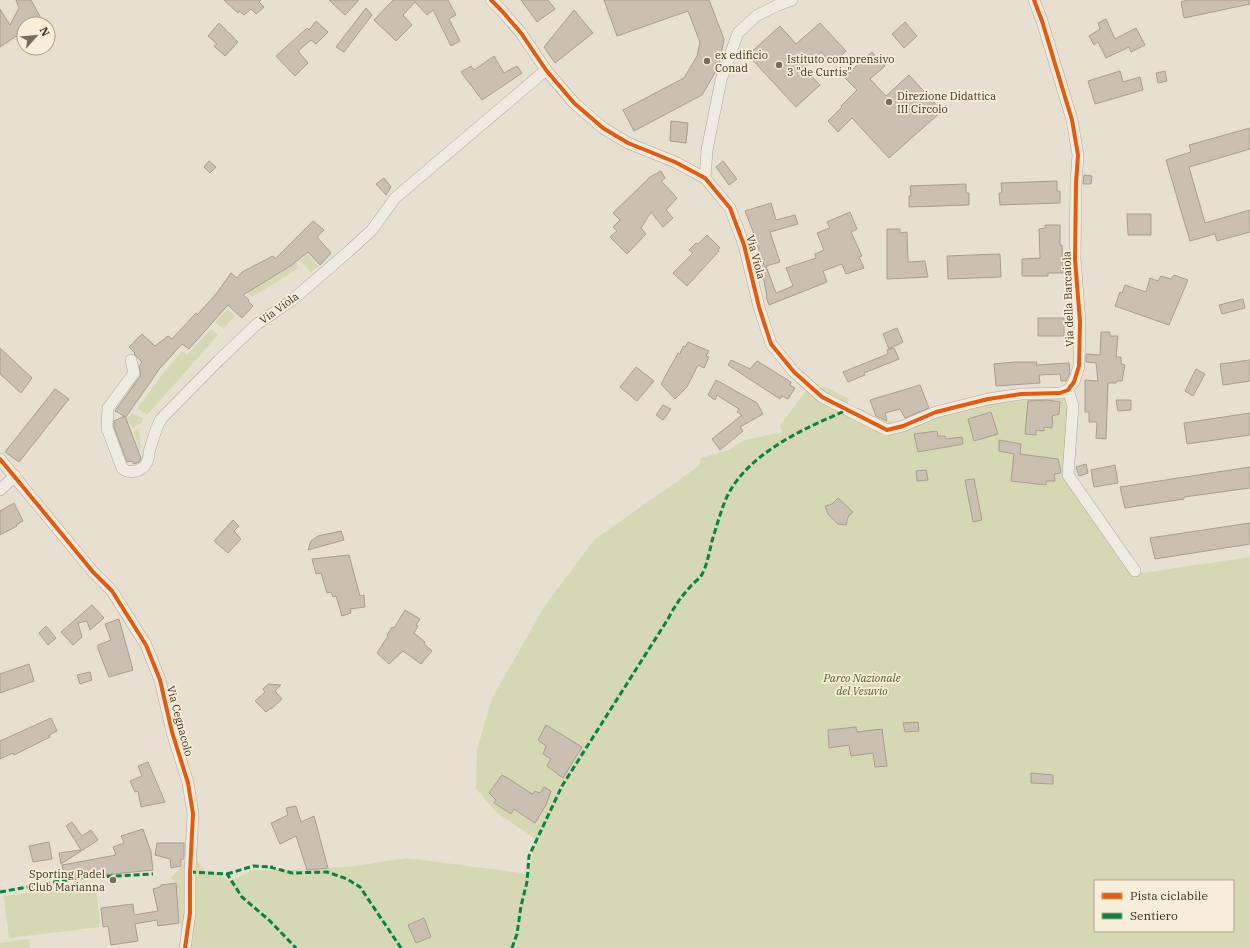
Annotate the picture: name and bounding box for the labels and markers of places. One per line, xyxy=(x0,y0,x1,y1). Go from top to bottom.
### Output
place label: ex edificio Conad xyxy=(715,48,768,75)
place label: Istituto comprensivo 3 "de Curtis" xyxy=(787,52,894,79)
marker: ex edificio Conad xyxy=(702,56,712,66)
marker: Istituto comprensivo 3 "de Curtis" xyxy=(774,60,784,70)
place label: Direzione Didattica III Circolo xyxy=(897,89,996,116)
marker: Direzione Didattica III Circolo xyxy=(884,97,894,107)
place label: Sporting Padel Club Marianna xyxy=(29,867,105,894)
marker: Sporting Padel Club Marianna xyxy=(108,875,118,885)

